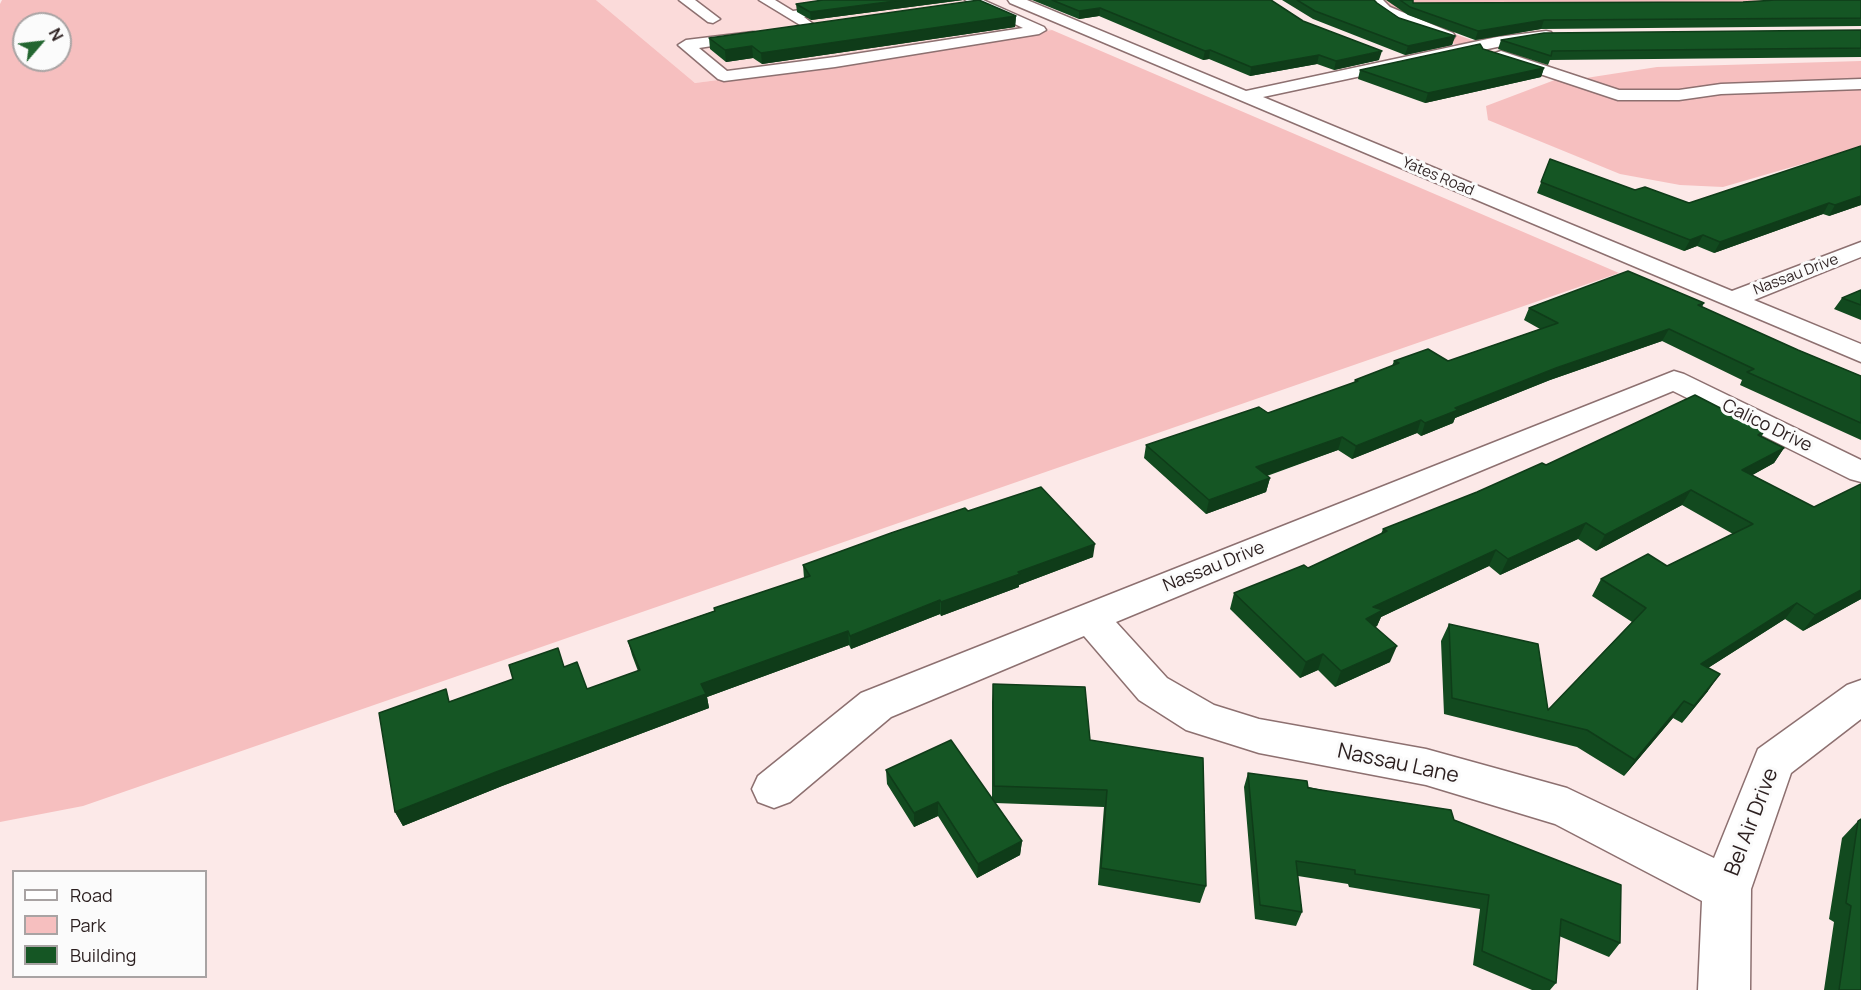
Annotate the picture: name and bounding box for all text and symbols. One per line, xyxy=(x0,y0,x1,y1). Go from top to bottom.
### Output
north arrow xyxy=(12,12,72,72)
text: N xyxy=(44,24,69,45)
street label: Yates Road xyxy=(1399,154,1477,200)
street label: Nassau Drive xyxy=(1751,251,1841,299)
street label: Calico Drive xyxy=(1719,395,1815,457)
street label: Nassau Drive xyxy=(1160,537,1268,597)
street label: Nassau Lane xyxy=(1335,739,1461,789)
street label: Bel Air Drive xyxy=(1720,765,1784,879)
legend xyxy=(12,870,207,978)
text: Road xyxy=(70,883,113,907)
text: Park xyxy=(70,913,106,937)
text: Building xyxy=(70,943,136,967)

